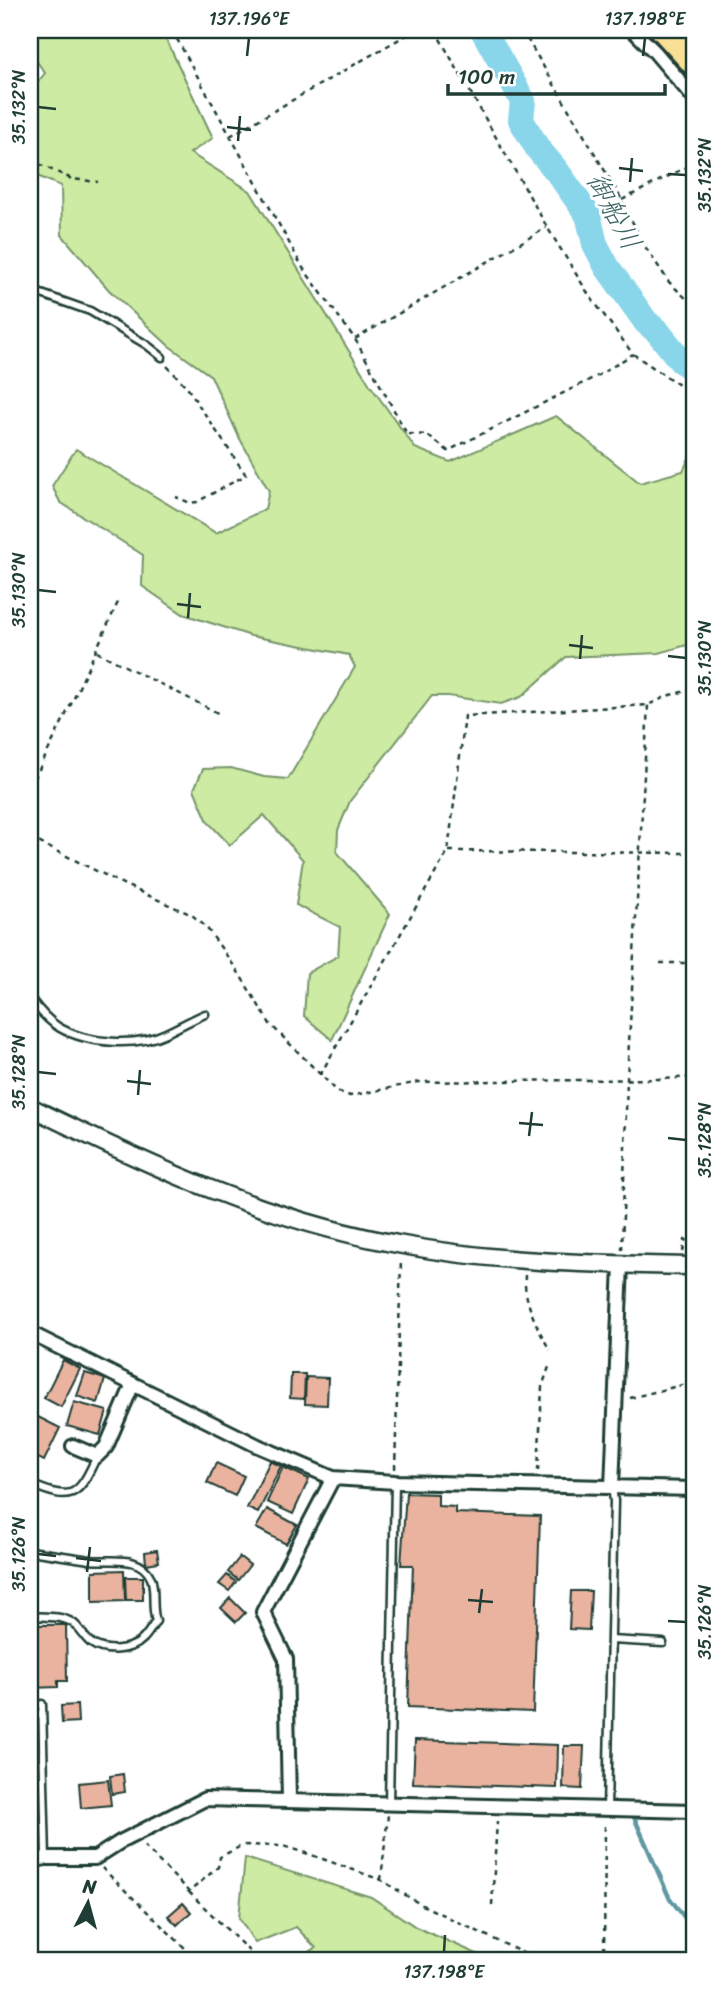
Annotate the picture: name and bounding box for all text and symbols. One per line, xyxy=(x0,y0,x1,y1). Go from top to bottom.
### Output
text: 137.196°E xyxy=(209,3,290,35)
text: 137.198°E xyxy=(605,3,686,35)
scale bar xyxy=(448,52,664,96)
text: 100 m xyxy=(458,58,515,96)
text: 35.132°N xyxy=(3,69,35,144)
text: 35.132°N xyxy=(689,137,721,212)
water label: 御船川 xyxy=(573,162,655,260)
text: 35.130°N xyxy=(3,552,35,628)
text: 35.130°N xyxy=(689,620,721,696)
text: 35.128°N xyxy=(3,1034,35,1110)
text: 35.128°N xyxy=(689,1102,721,1178)
text: 35.126°N xyxy=(3,1516,35,1591)
text: 35.126°N xyxy=(689,1584,721,1659)
north arrow xyxy=(52,1868,122,1938)
text: N xyxy=(80,1869,99,1904)
text: 137.198°E xyxy=(404,1956,485,1988)

